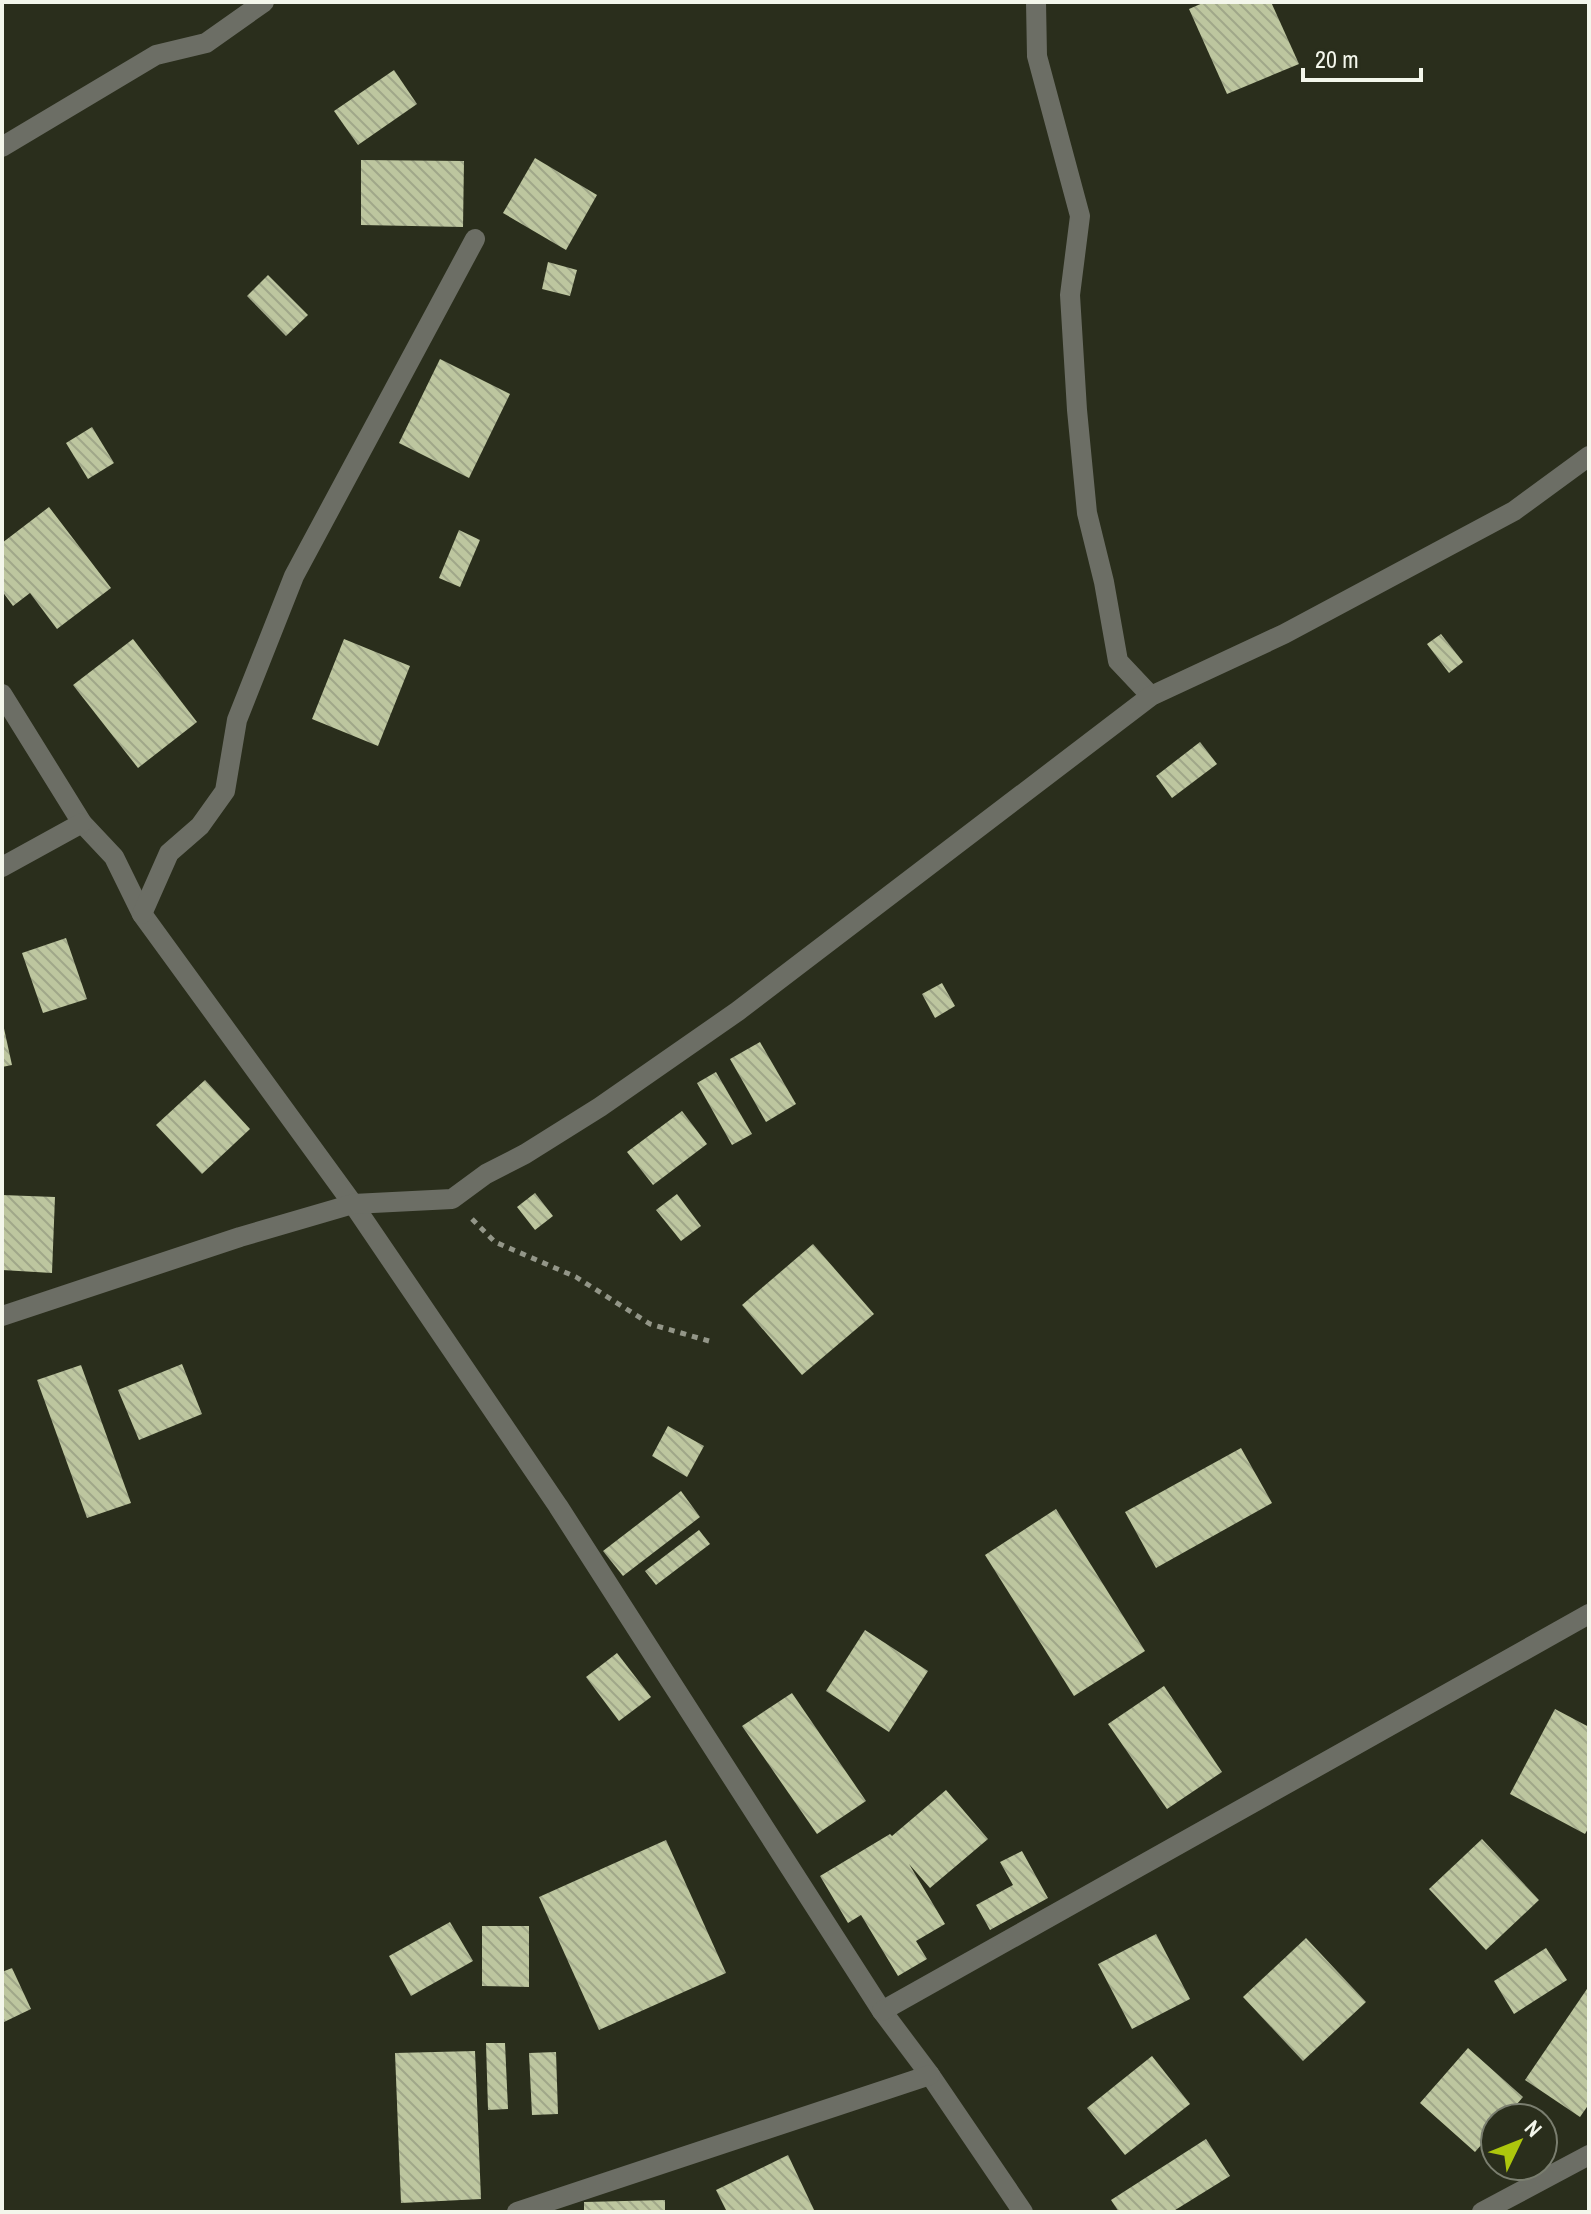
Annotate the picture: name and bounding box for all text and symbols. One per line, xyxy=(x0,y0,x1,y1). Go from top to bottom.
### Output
scale bar xyxy=(1303,32,1421,82)
text: 20 m xyxy=(1315,43,1359,75)
north arrow xyxy=(1479,2102,1559,2182)
text: N xyxy=(1518,2113,1549,2143)

